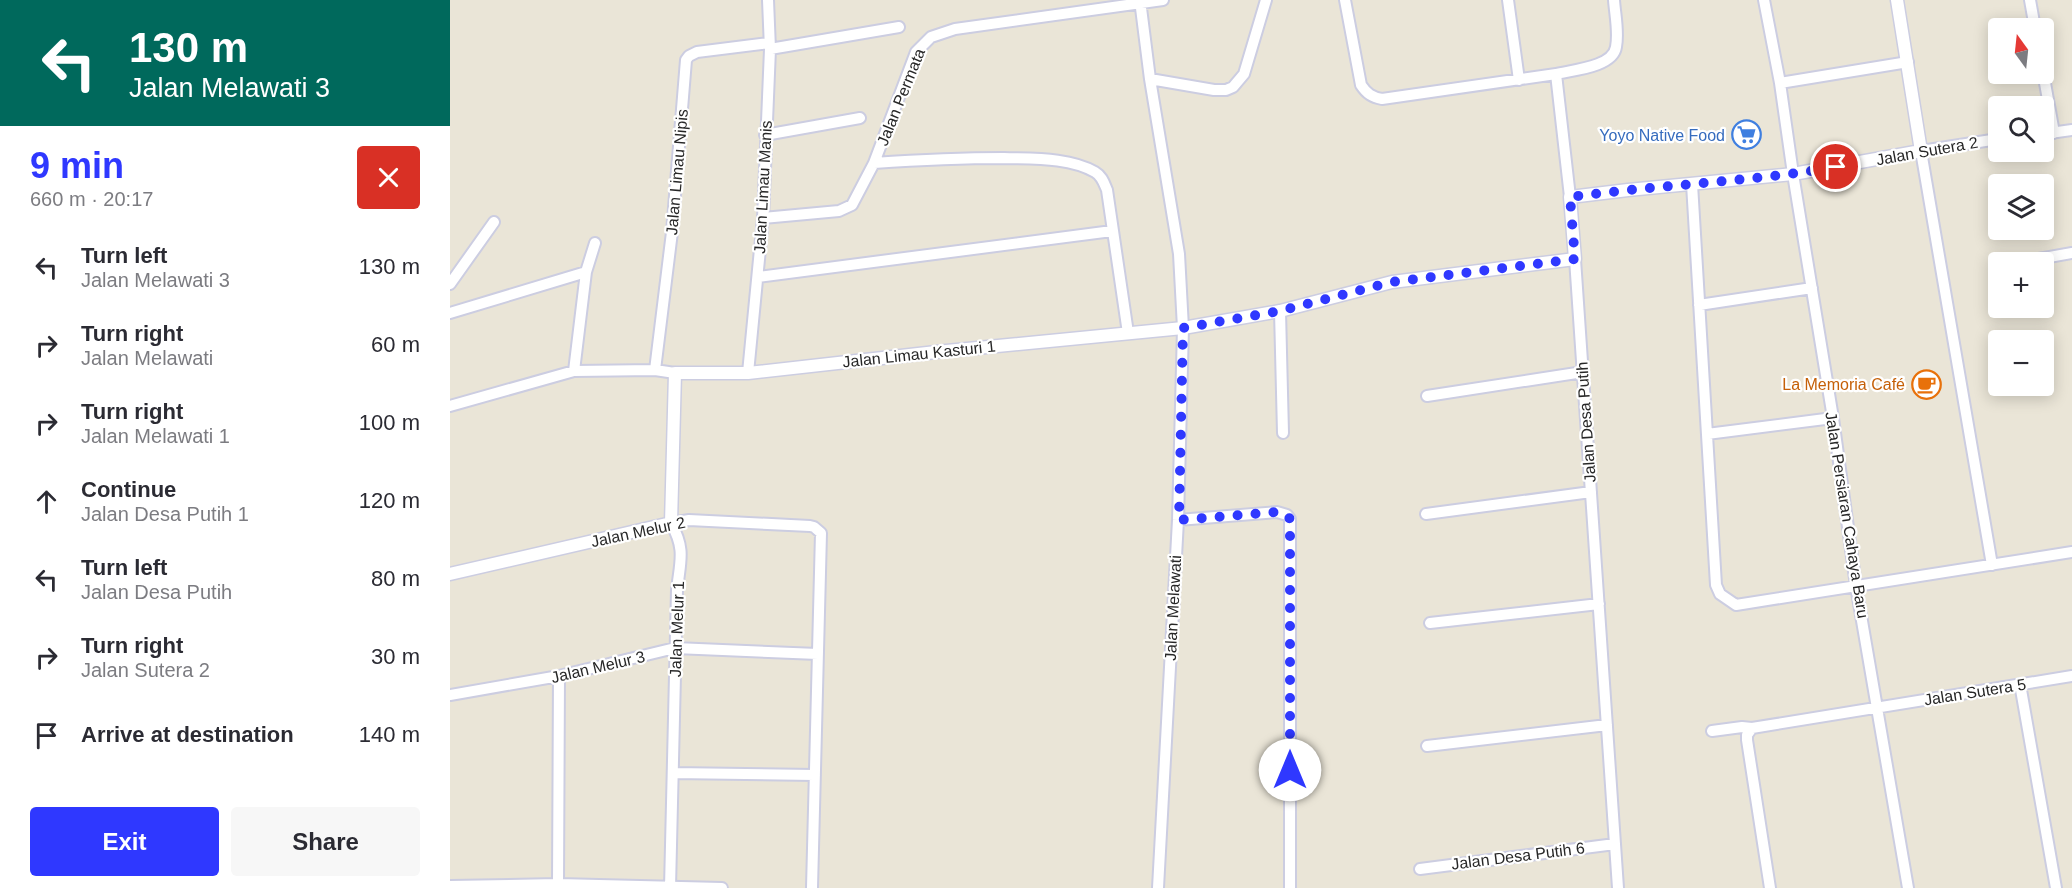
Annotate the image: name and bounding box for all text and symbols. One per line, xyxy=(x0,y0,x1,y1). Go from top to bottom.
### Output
north arrow xyxy=(1988,18,2054,84)
map controls xyxy=(1988,18,2054,396)
icon: left xyxy=(30,24,108,102)
text: 130 m xyxy=(129,24,248,71)
street label: Jalan Permata xyxy=(874,46,928,148)
text: Jalan Melawati 3 xyxy=(129,73,330,103)
button: search xyxy=(1988,96,2054,162)
street label: Jalan Limau Nipis xyxy=(663,108,691,236)
supermarket icon: Yoyo Native Food xyxy=(1730,119,1762,151)
street label: Jalan Limau Manis xyxy=(751,120,775,254)
place label: Yoyo Native Food xyxy=(1599,127,1725,144)
street label: Jalan Sutera 2 xyxy=(1875,134,1979,168)
pin xyxy=(1810,141,1861,192)
text: 9 min xyxy=(30,145,124,186)
button: close xyxy=(357,146,420,209)
icon: arrive xyxy=(1819,150,1852,183)
button: layers xyxy=(1988,174,2054,240)
text: 660 m · 20:17 xyxy=(30,188,153,210)
text: Turn left xyxy=(81,243,167,268)
icon: left xyxy=(30,251,63,284)
button: + xyxy=(1988,252,2054,318)
text: 130 m xyxy=(359,254,420,279)
text: Jalan Melawati 3 xyxy=(81,269,230,291)
text: Turn right xyxy=(81,321,183,346)
icon: right xyxy=(30,329,63,362)
button: − xyxy=(1988,330,2054,396)
text: 60 m xyxy=(371,332,420,357)
street label: Jalan Limau Kasturi 1 xyxy=(842,337,996,370)
text: Jalan Melawati xyxy=(81,347,213,369)
street label: Jalan Desa Putih xyxy=(1573,361,1599,483)
cafe icon: La Memoria Café xyxy=(1910,368,1942,400)
place label: La Memoria Café xyxy=(1782,376,1905,393)
text: Turn right xyxy=(81,399,183,424)
icon: right xyxy=(30,407,63,440)
text: 100 m xyxy=(359,410,420,435)
street label: Jalan Persiaran Cahaya Baru xyxy=(1822,410,1872,620)
text: Jalan Melawati 1 xyxy=(81,425,230,447)
text: Continue xyxy=(81,477,176,502)
icon: ahead xyxy=(30,485,63,518)
text: 120 m xyxy=(359,488,420,513)
text: Jalan Desa Putih 1 xyxy=(81,503,249,525)
street label: Jalan Melur 2 xyxy=(589,514,687,550)
text: Turn left xyxy=(81,555,167,580)
street label: Jalan Melawati xyxy=(1162,555,1184,661)
icon: left xyxy=(30,563,63,596)
text: 80 m xyxy=(371,566,420,591)
text: Jalan Desa Putih xyxy=(81,581,232,603)
street label: Jalan Melur 1 xyxy=(667,581,687,677)
text: Turn right xyxy=(81,633,183,658)
icon: right xyxy=(30,641,63,674)
text: 30 m xyxy=(371,644,420,669)
street label: Jalan Melur 3 xyxy=(549,648,647,686)
text: Jalan Sutera 2 xyxy=(81,659,210,681)
street label: Jalan Sutera 5 xyxy=(1923,676,2027,708)
icon: arrive xyxy=(30,719,63,752)
text: Arrive at destination xyxy=(81,722,294,747)
text: 140 m xyxy=(359,722,420,747)
position arrow xyxy=(1258,738,1322,802)
button: Exit xyxy=(30,807,219,876)
button: Share xyxy=(231,807,420,876)
street label: Jalan Desa Putih 6 xyxy=(1450,839,1586,873)

